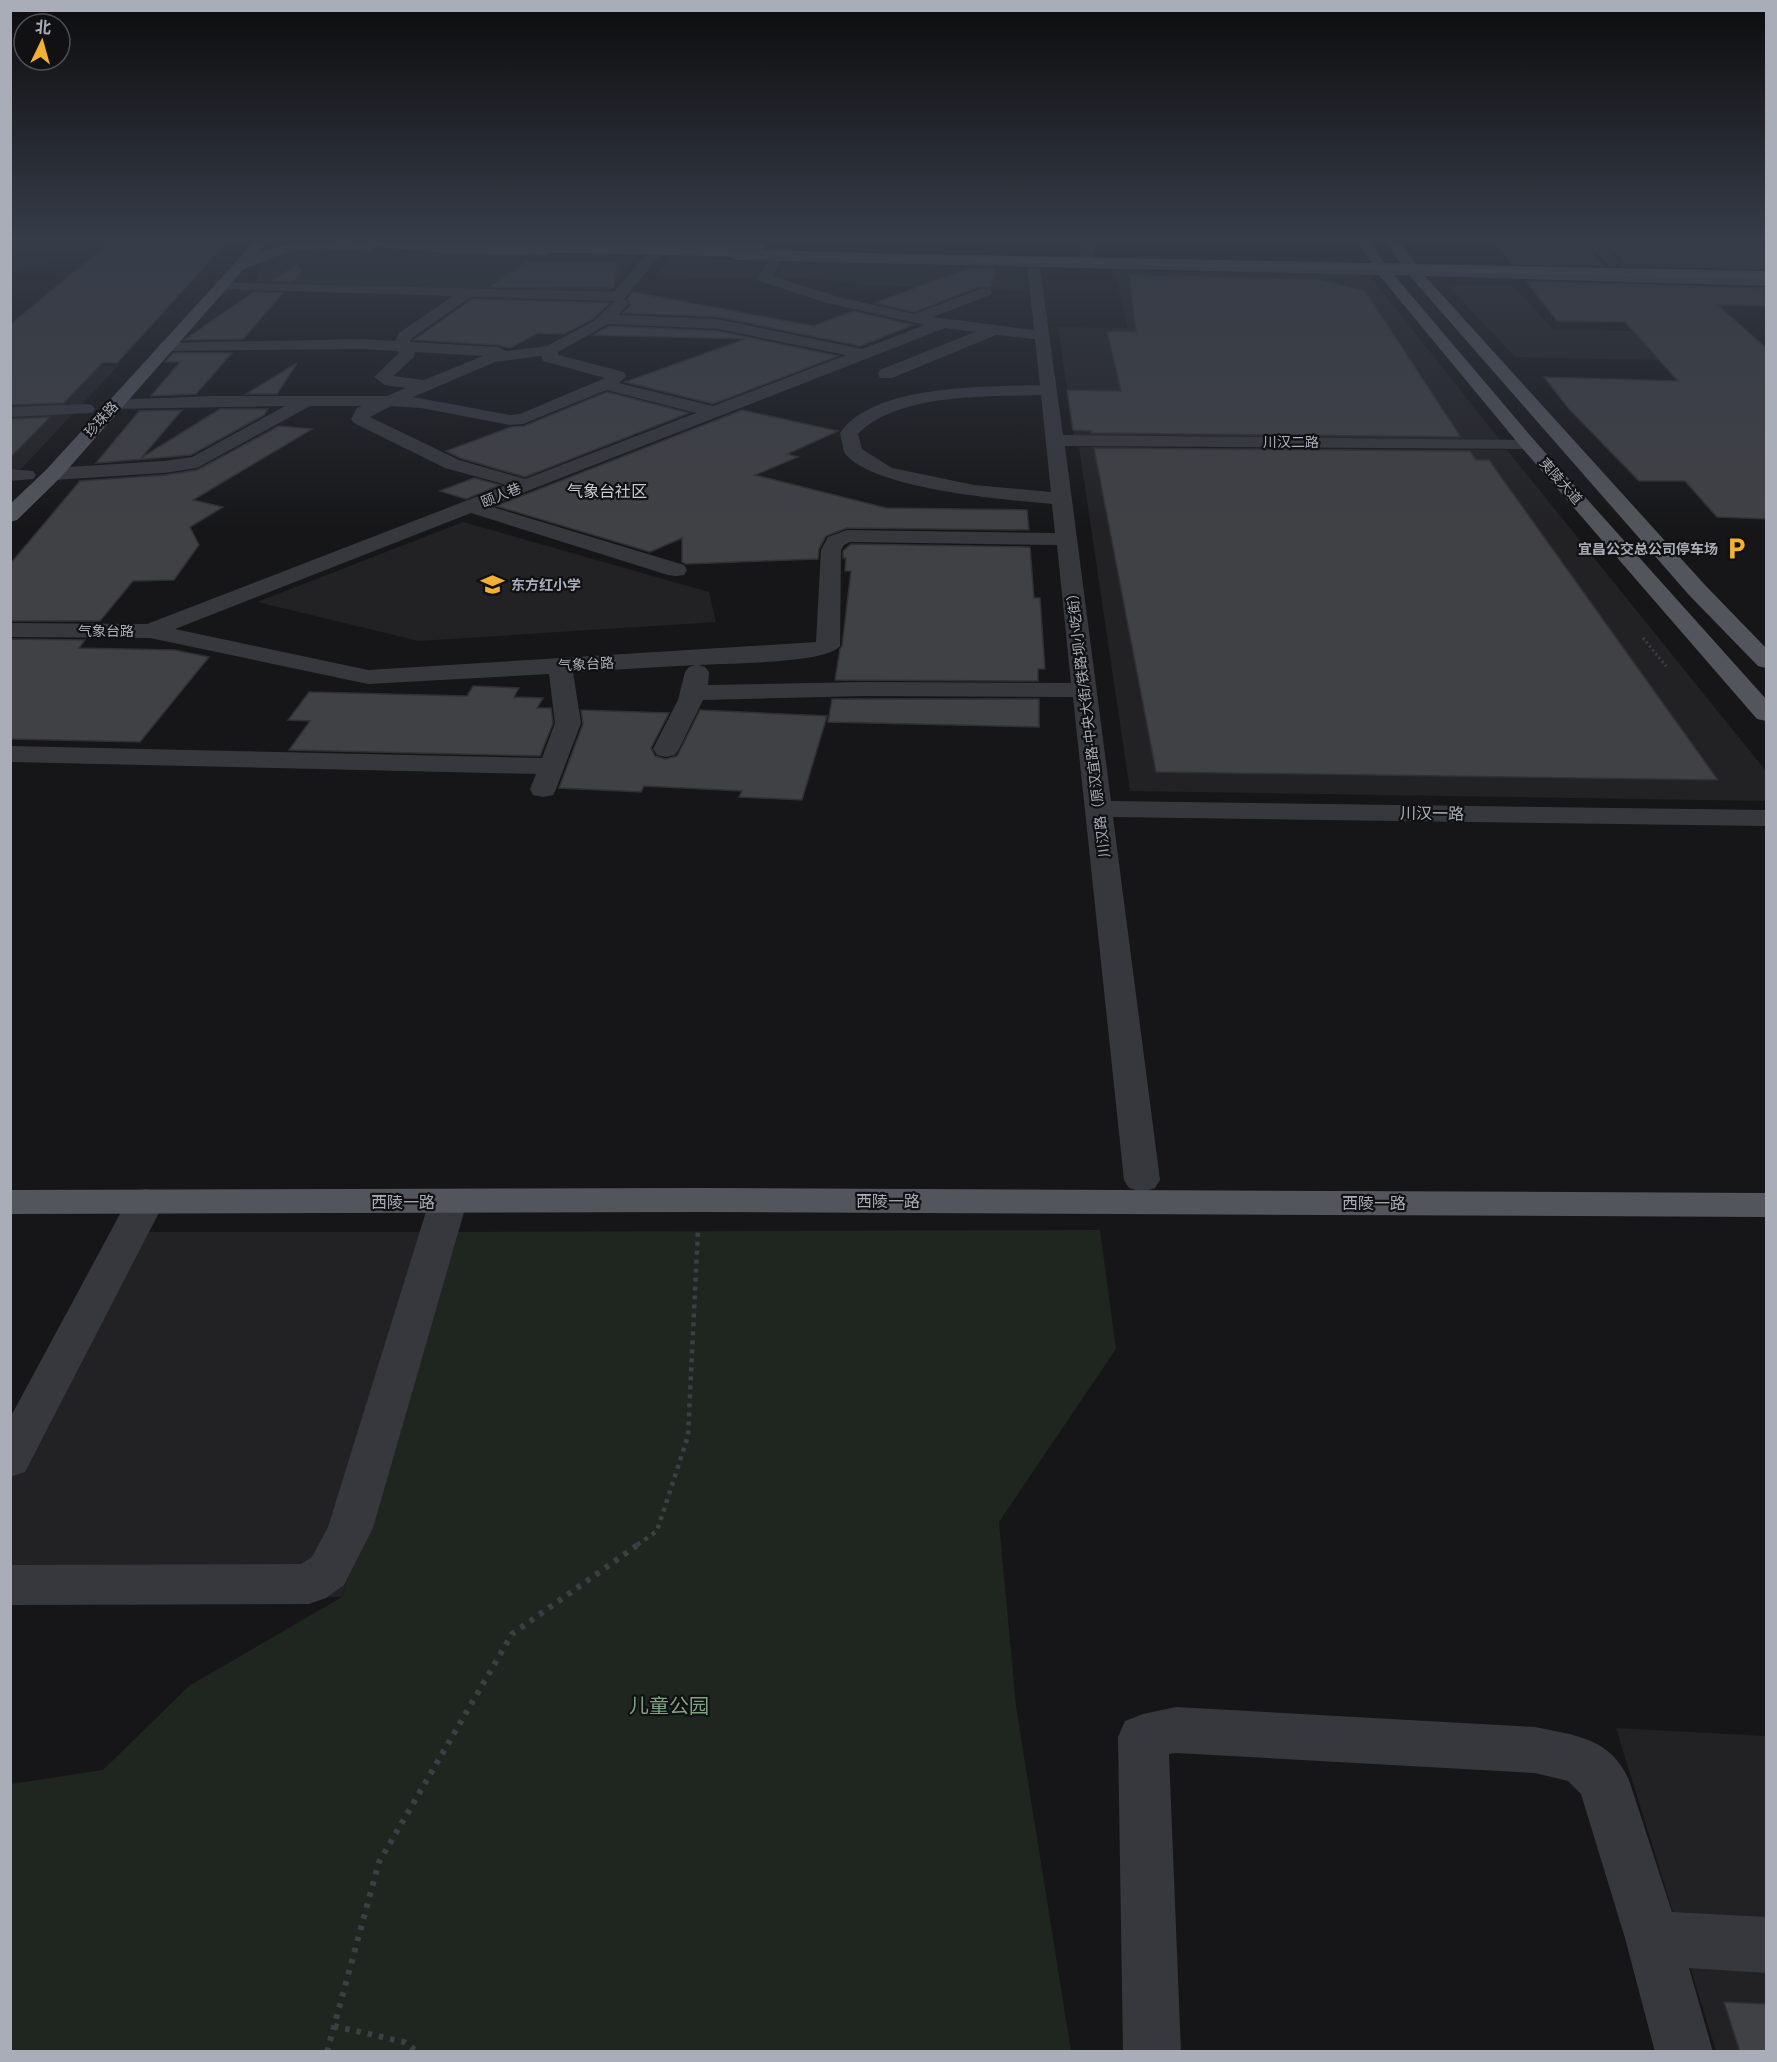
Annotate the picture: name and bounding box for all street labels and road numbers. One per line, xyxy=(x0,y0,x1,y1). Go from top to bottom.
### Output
street label: 珍珠路 xyxy=(80,397,122,441)
street label: 川汉二路 xyxy=(1263,433,1319,451)
street label: 夷陵大道 xyxy=(1536,454,1586,508)
street label: 颐人巷 xyxy=(478,479,524,511)
street label: 川汉路（原汉宜路·中央大街/铁路坝小吃街） xyxy=(1062,585,1114,859)
street label: 气象台路 xyxy=(78,622,134,640)
street label: 气象台路 xyxy=(558,654,614,674)
street label: 川汉一路 xyxy=(1400,802,1464,824)
street label: 西陵一路 xyxy=(856,1191,920,1211)
street label: 西陵一路 xyxy=(371,1192,435,1212)
street label: 西陵一路 xyxy=(1342,1193,1406,1213)

